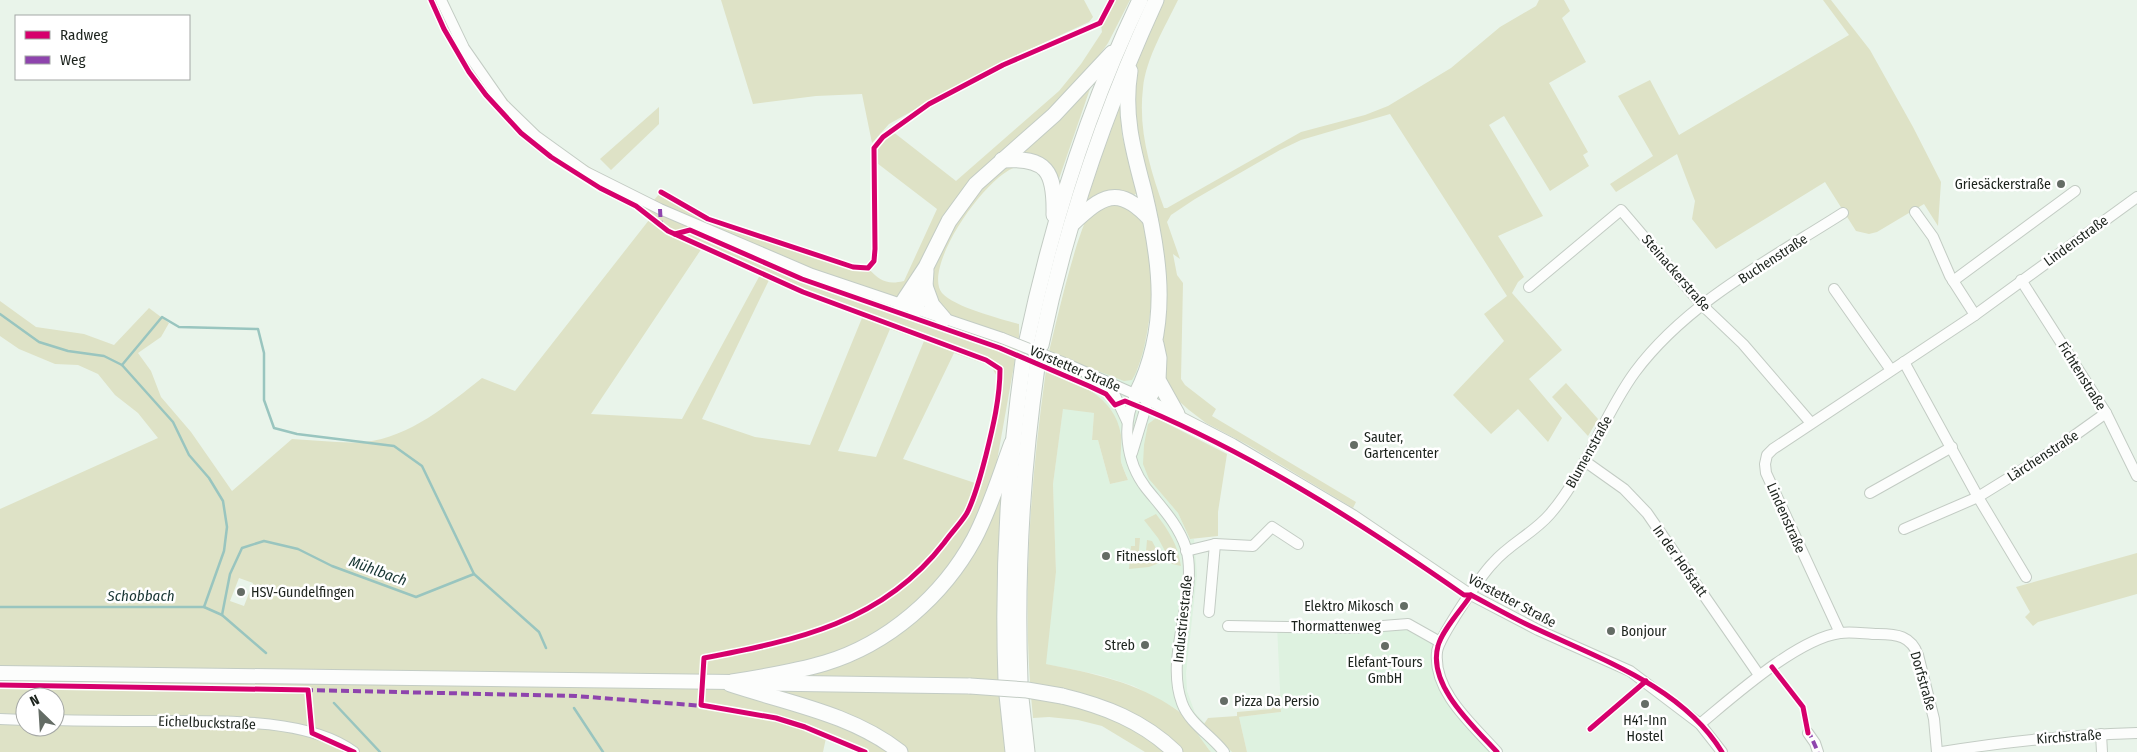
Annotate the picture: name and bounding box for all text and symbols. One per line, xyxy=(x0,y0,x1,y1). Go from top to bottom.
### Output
legend xyxy=(15,15,190,80)
text: Radweg xyxy=(60,26,108,44)
text: Weg xyxy=(60,51,86,69)
place label: Griesäckerstraße xyxy=(1955,176,2051,193)
marker: Griesäckerstraße xyxy=(2055,178,2067,190)
street label: Lindenstraße xyxy=(2041,212,2111,270)
street label: Buchenstraße xyxy=(1735,230,1811,288)
street label: Steinackerstraße xyxy=(1638,231,1714,315)
street label: Fichtenstraße xyxy=(2054,339,2110,413)
street label: Vörstetter Straße xyxy=(1027,342,1123,396)
street label: Blumenstraße xyxy=(1562,413,1616,491)
street label: Lärchenstraße xyxy=(2004,427,2082,485)
place label: Sauter, Gartencenter xyxy=(1364,429,1439,462)
marker: Sauter, Gartencenter xyxy=(1348,439,1360,451)
street label: Lindenstraße xyxy=(1763,480,1809,556)
street label: In der Hofstatt xyxy=(1649,522,1711,600)
place label: Fitnessloft xyxy=(1116,548,1176,565)
marker: Fitnessloft xyxy=(1100,550,1112,562)
water label: Mühlbach xyxy=(347,552,409,590)
street label: Vörstetter Straße xyxy=(1465,571,1559,631)
street label: Industriestraße xyxy=(1170,574,1196,664)
place label: HSV-Gundelfingen xyxy=(251,584,354,601)
marker: HSV-Gundelfingen xyxy=(235,586,247,598)
water label: Schobbach xyxy=(106,587,175,605)
place label: Elektro Mikosch xyxy=(1304,598,1394,615)
marker: Elektro Mikosch xyxy=(1398,600,1410,612)
street label: Thormattenweg xyxy=(1291,618,1381,635)
place label: Bonjour xyxy=(1621,623,1667,640)
marker: Bonjour xyxy=(1605,625,1617,637)
place label: Streb xyxy=(1105,637,1135,654)
marker: Streb xyxy=(1139,639,1151,651)
marker: Elefant-Tours GmbH xyxy=(1379,640,1391,652)
street label: Dorfstraße xyxy=(1906,649,1940,713)
place label: Elefant-Tours GmbH xyxy=(1348,654,1422,687)
north arrow xyxy=(15,687,65,737)
text: N xyxy=(27,691,42,710)
place label: Pizza Da Persio xyxy=(1234,693,1319,710)
marker: Pizza Da Persio xyxy=(1218,695,1230,707)
marker: H41-Inn Hostel xyxy=(1639,698,1651,710)
place label: H41-Inn Hostel xyxy=(1623,712,1667,745)
street label: Eichelbuckstraße xyxy=(158,713,256,733)
street label: Kirchstraße xyxy=(2036,726,2102,748)

